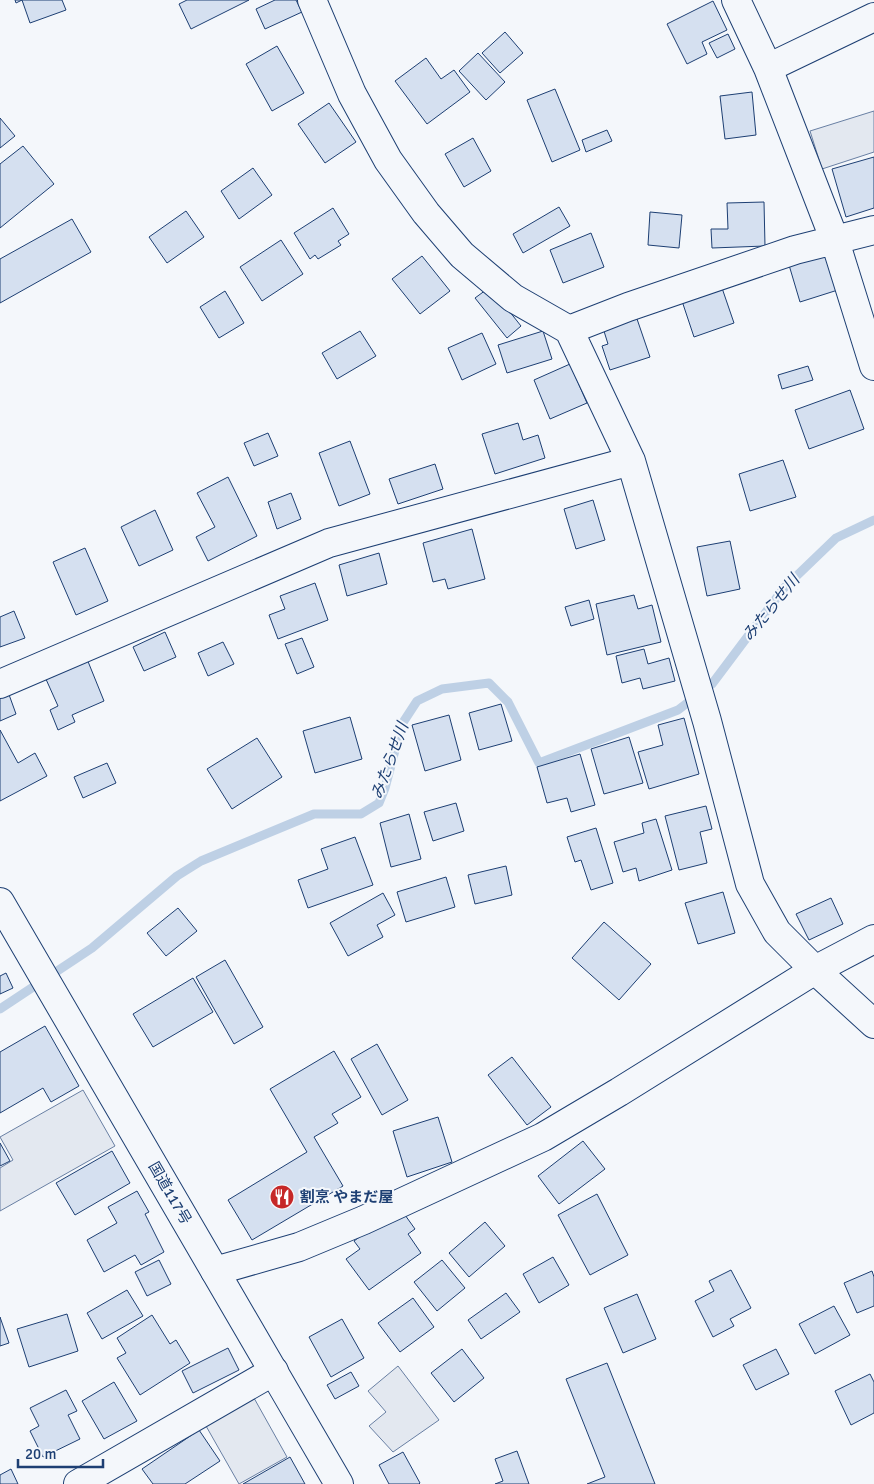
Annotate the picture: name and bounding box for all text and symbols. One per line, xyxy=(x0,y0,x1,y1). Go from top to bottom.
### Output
water label: みたらせ川 xyxy=(738,569,805,645)
water label: みたらせ川 xyxy=(367,718,414,802)
street label: 国道117号 xyxy=(145,1158,195,1228)
restaurant icon: 割烹 やまだ屋 xyxy=(269,1184,295,1210)
place label: 割烹 やまだ屋 xyxy=(300,1188,393,1206)
scale bar xyxy=(18,1436,102,1468)
text: 20 m xyxy=(25,1445,56,1463)

